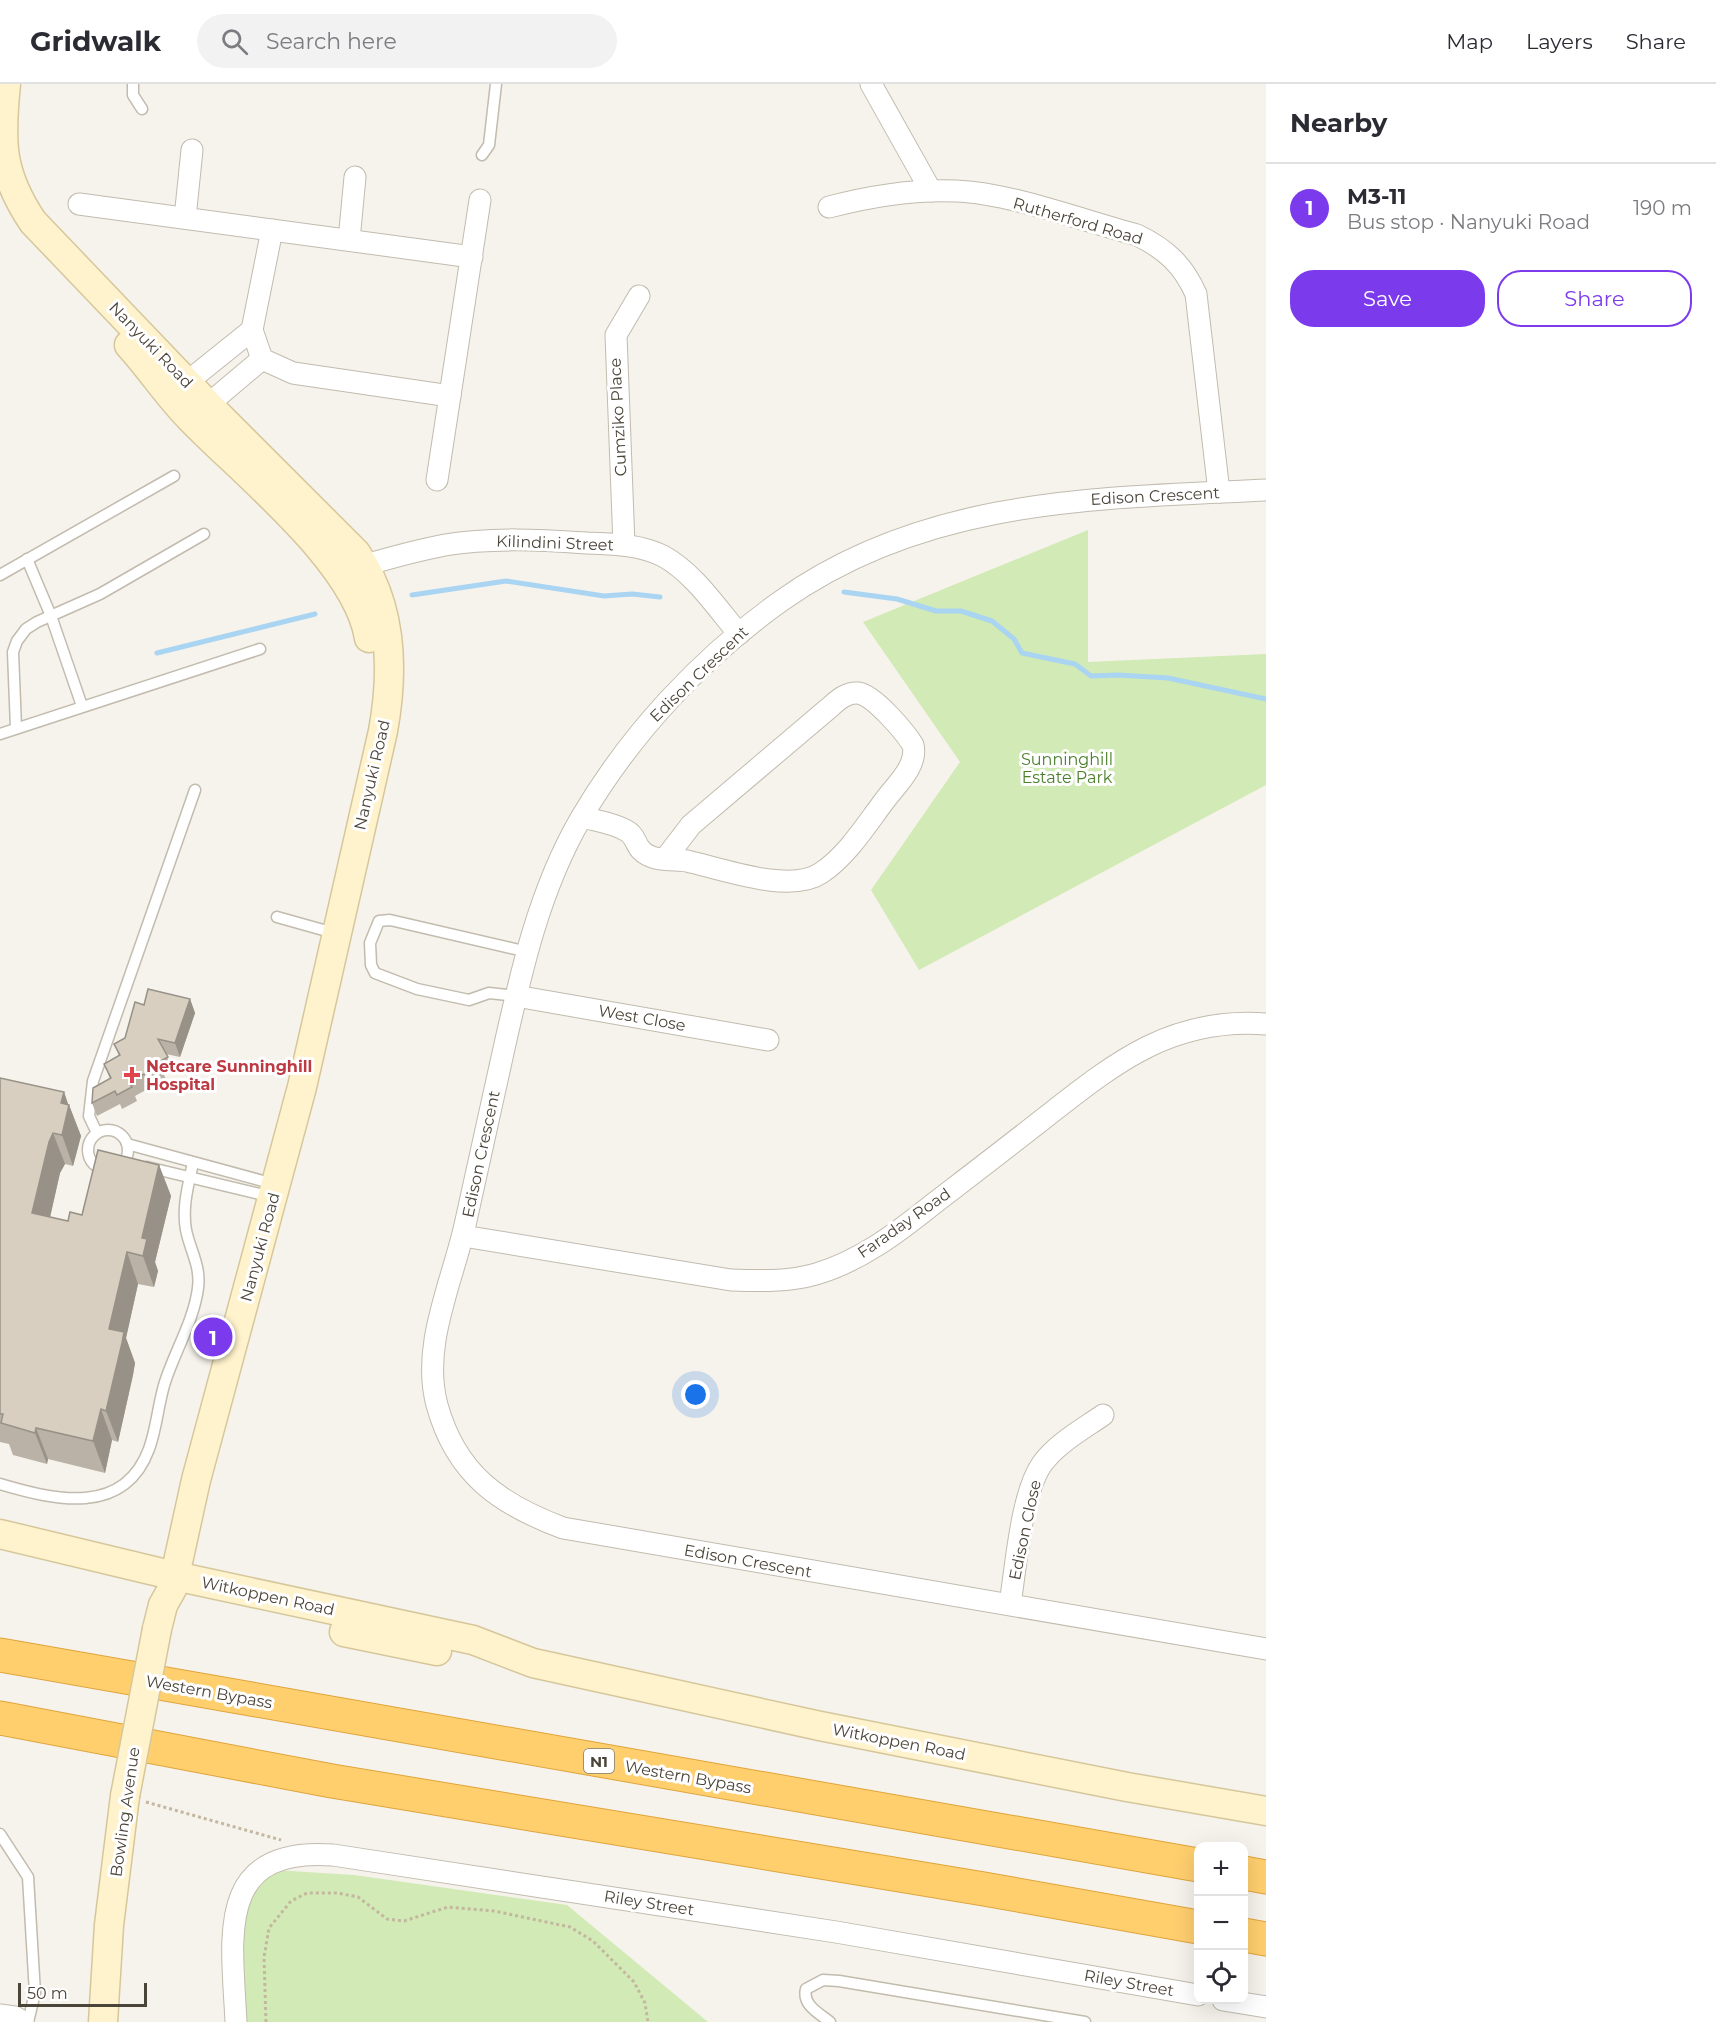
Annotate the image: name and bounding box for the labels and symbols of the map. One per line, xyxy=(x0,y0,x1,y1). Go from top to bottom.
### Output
street label: Rutherford Road xyxy=(1011,193,1145,249)
street label: Nanyuki Road xyxy=(105,298,197,392)
street label: Cumziko Place xyxy=(605,357,631,477)
street label: Edison Crescent xyxy=(1090,483,1221,509)
street label: Kilindini Street xyxy=(496,531,615,555)
street label: Edison Crescent xyxy=(646,622,753,726)
street label: Nanyuki Road xyxy=(350,718,394,832)
park label: Sunninghill Estate Park xyxy=(1021,750,1113,787)
street label: West Close xyxy=(597,1001,687,1035)
place label: Netcare Sunninghill Hospital xyxy=(146,1057,312,1094)
marker: Netcare Sunninghill Hospital xyxy=(123,1066,141,1084)
street label: Edison Crescent xyxy=(458,1088,504,1219)
street label: Faraday Road xyxy=(854,1184,954,1262)
street label: Nanyuki Road xyxy=(236,1190,284,1304)
pin: 1 xyxy=(194,1314,232,1360)
your location xyxy=(681,1380,710,1409)
street label: Edison Close xyxy=(1005,1478,1045,1582)
street label: Edison Crescent xyxy=(683,1540,814,1582)
street label: Witkoppen Road xyxy=(200,1573,336,1619)
street label: Western Bypass xyxy=(144,1672,274,1713)
street label: Witkoppen Road xyxy=(831,1720,967,1764)
street label: Bowling Avenue xyxy=(106,1746,144,1878)
road number: N1 xyxy=(584,1749,614,1773)
street label: Western Bypass xyxy=(623,1757,753,1798)
street label: Riley Street xyxy=(603,1887,696,1920)
street label: Riley Street xyxy=(1083,1966,1176,2000)
scale bar xyxy=(18,1980,147,2008)

